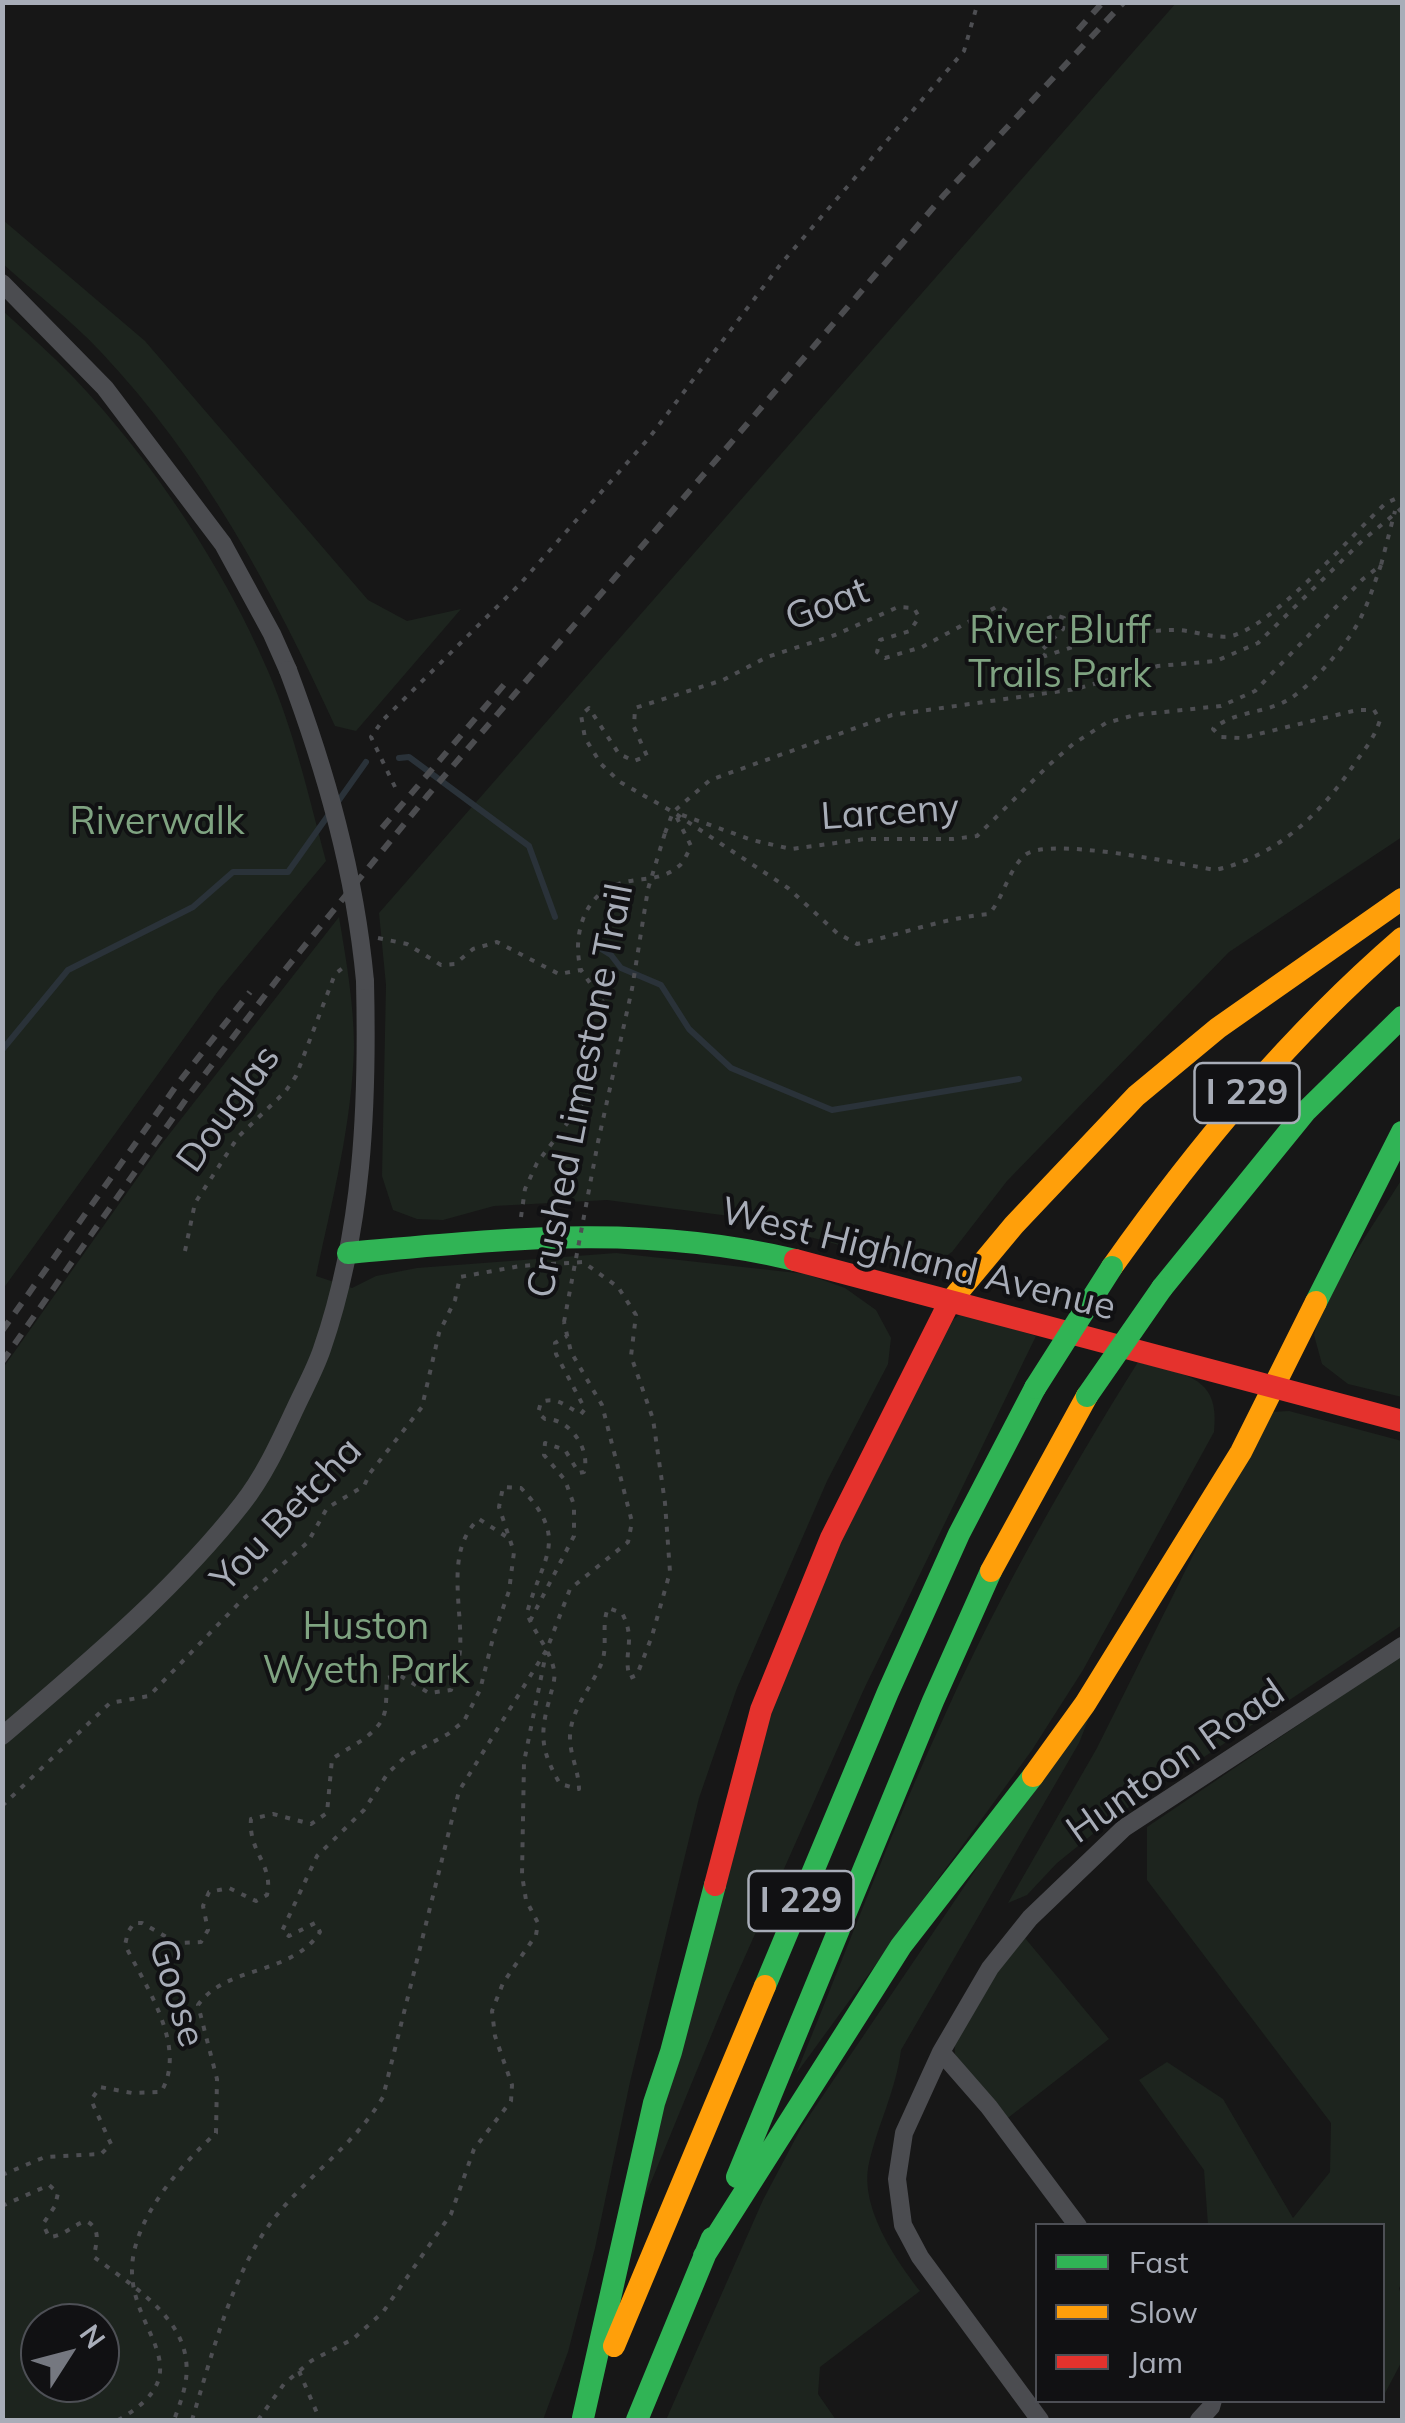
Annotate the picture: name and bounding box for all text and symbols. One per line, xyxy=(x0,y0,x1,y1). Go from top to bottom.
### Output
street label: Goat xyxy=(779,568,875,642)
park label: River Bluff Trails Park xyxy=(968,609,1152,698)
street label: Larceny xyxy=(819,785,961,841)
park label: Riverwalk xyxy=(70,800,244,846)
street label: Crushed Limestone Trail xyxy=(518,880,644,1302)
street label: Douglas xyxy=(168,1037,290,1181)
road number: I 229 xyxy=(1194,1063,1300,1123)
street label: West Highland Avenue xyxy=(716,1189,1120,1331)
street label: You Betcha xyxy=(202,1428,372,1602)
park label: Huston Wyeth Park xyxy=(262,1605,470,1695)
street label: Huntoon Road xyxy=(1058,1670,1294,1854)
road number: I 229 xyxy=(748,1871,854,1931)
street label: Goose xyxy=(138,1933,214,2053)
legend xyxy=(1035,2223,1385,2403)
text: Fast xyxy=(1129,2243,1189,2281)
text: Slow xyxy=(1129,2293,1198,2331)
north arrow xyxy=(20,2303,120,2403)
text: N xyxy=(73,2317,113,2355)
text: Jam xyxy=(1129,2343,1183,2381)

